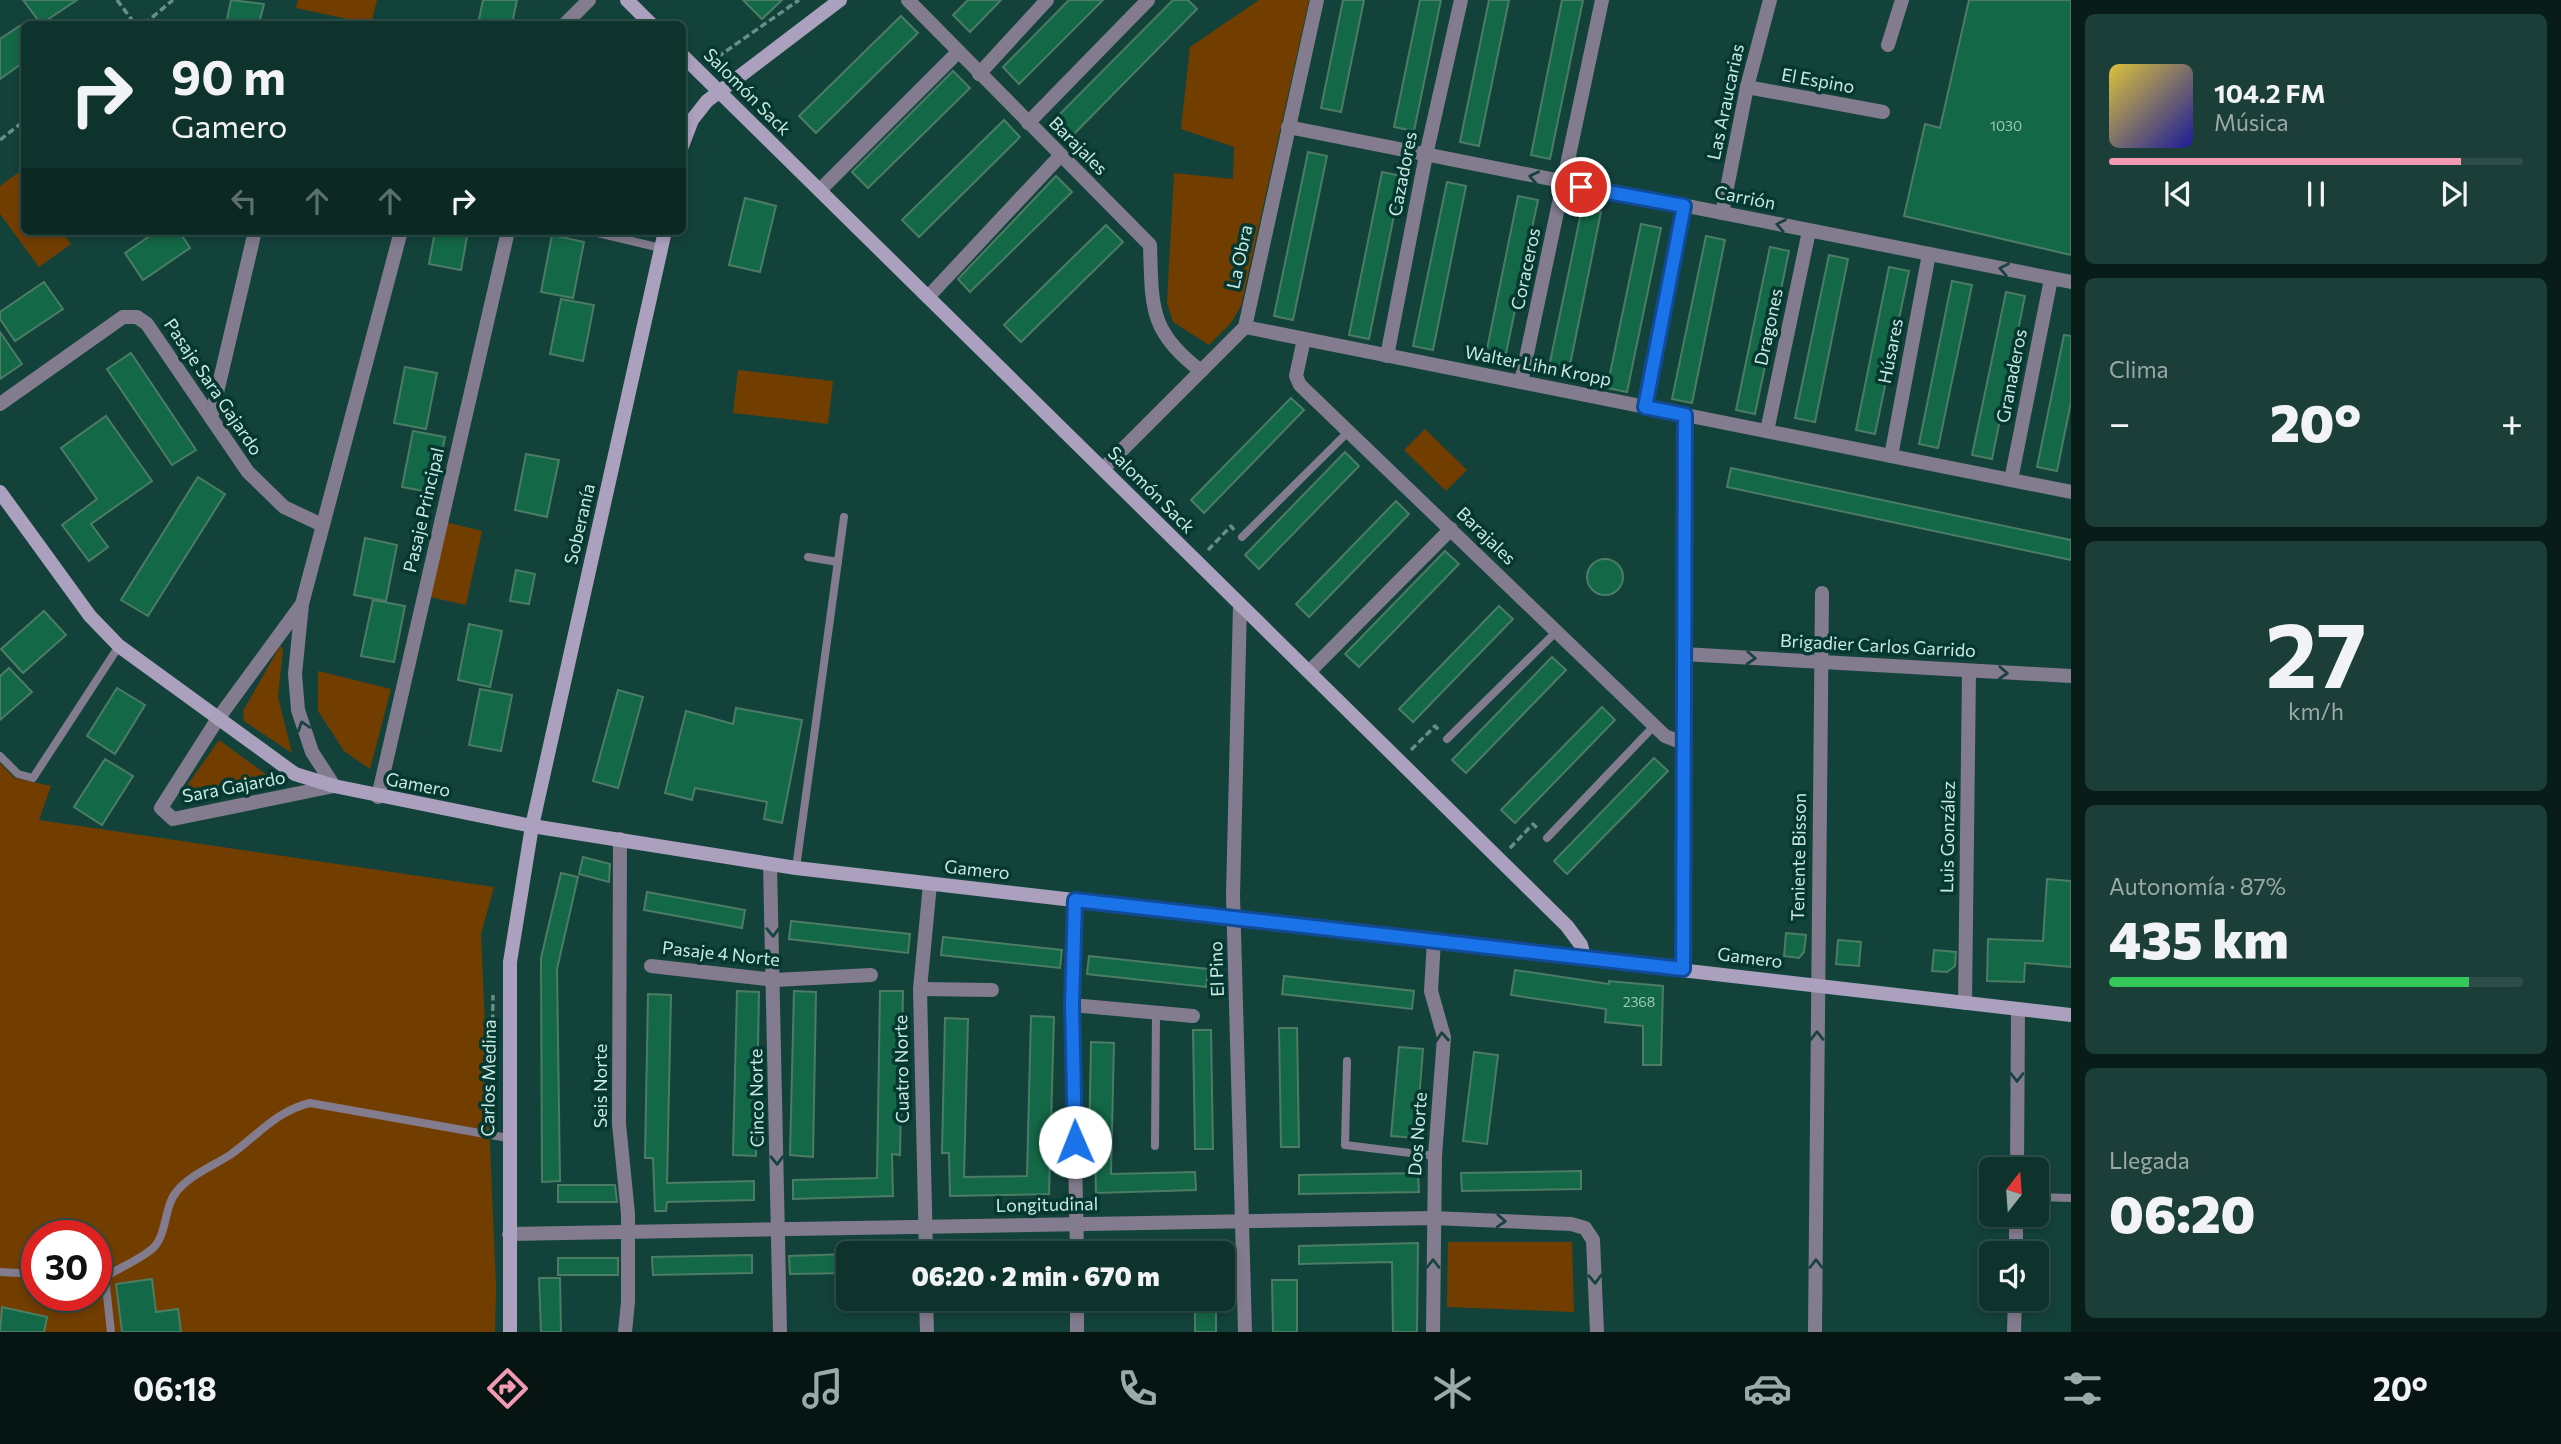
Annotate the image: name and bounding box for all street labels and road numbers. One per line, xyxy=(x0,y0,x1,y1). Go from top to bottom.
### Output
street label: Las Araucarias xyxy=(1702,42,1748,162)
street label: Salomón Sack xyxy=(700,43,796,140)
street label: El Espino xyxy=(1780,63,1856,97)
street label: Barajales xyxy=(1045,111,1113,179)
street label: Cazadores xyxy=(1383,130,1421,218)
street label: Carrión xyxy=(1713,180,1778,214)
street label: La Obra xyxy=(1222,223,1257,291)
street label: Coraceros xyxy=(1506,226,1544,312)
street label: Dragones xyxy=(1749,286,1787,367)
street label: Pasaje Sara Gajardo xyxy=(160,314,268,459)
street label: Húsares xyxy=(1873,316,1907,385)
street label: Granaderos xyxy=(1991,327,2031,424)
street label: Walter Lihn Kropp xyxy=(1463,340,1613,390)
street label: Salomón Sack xyxy=(1104,441,1200,538)
street label: Pasaje Principal xyxy=(398,445,448,574)
street label: Soberanía xyxy=(559,481,599,566)
street label: Barajales xyxy=(1453,502,1521,569)
street label: Brigadier Carlos Garrido xyxy=(1780,629,1977,661)
street label: Sara Gajardo xyxy=(180,765,287,807)
street label: Gamero xyxy=(384,767,452,801)
street label: Luis González xyxy=(1935,781,1959,893)
street label: Teniente Bisson xyxy=(1786,793,1810,921)
street label: Gamero xyxy=(943,855,1011,883)
street label: Pasaje 4 Norte xyxy=(661,936,781,970)
street label: El Pino xyxy=(1204,941,1228,997)
street label: Gamero xyxy=(1716,942,1784,972)
street label: Cuatro Norte xyxy=(889,1015,913,1123)
street label: Carlos Medina xyxy=(476,1019,500,1137)
street label: Seis Norte xyxy=(589,1044,611,1128)
street label: Cinco Norte xyxy=(744,1049,768,1148)
street label: Dos Norte xyxy=(1403,1091,1431,1176)
street label: Longitudinal xyxy=(996,1192,1098,1216)

